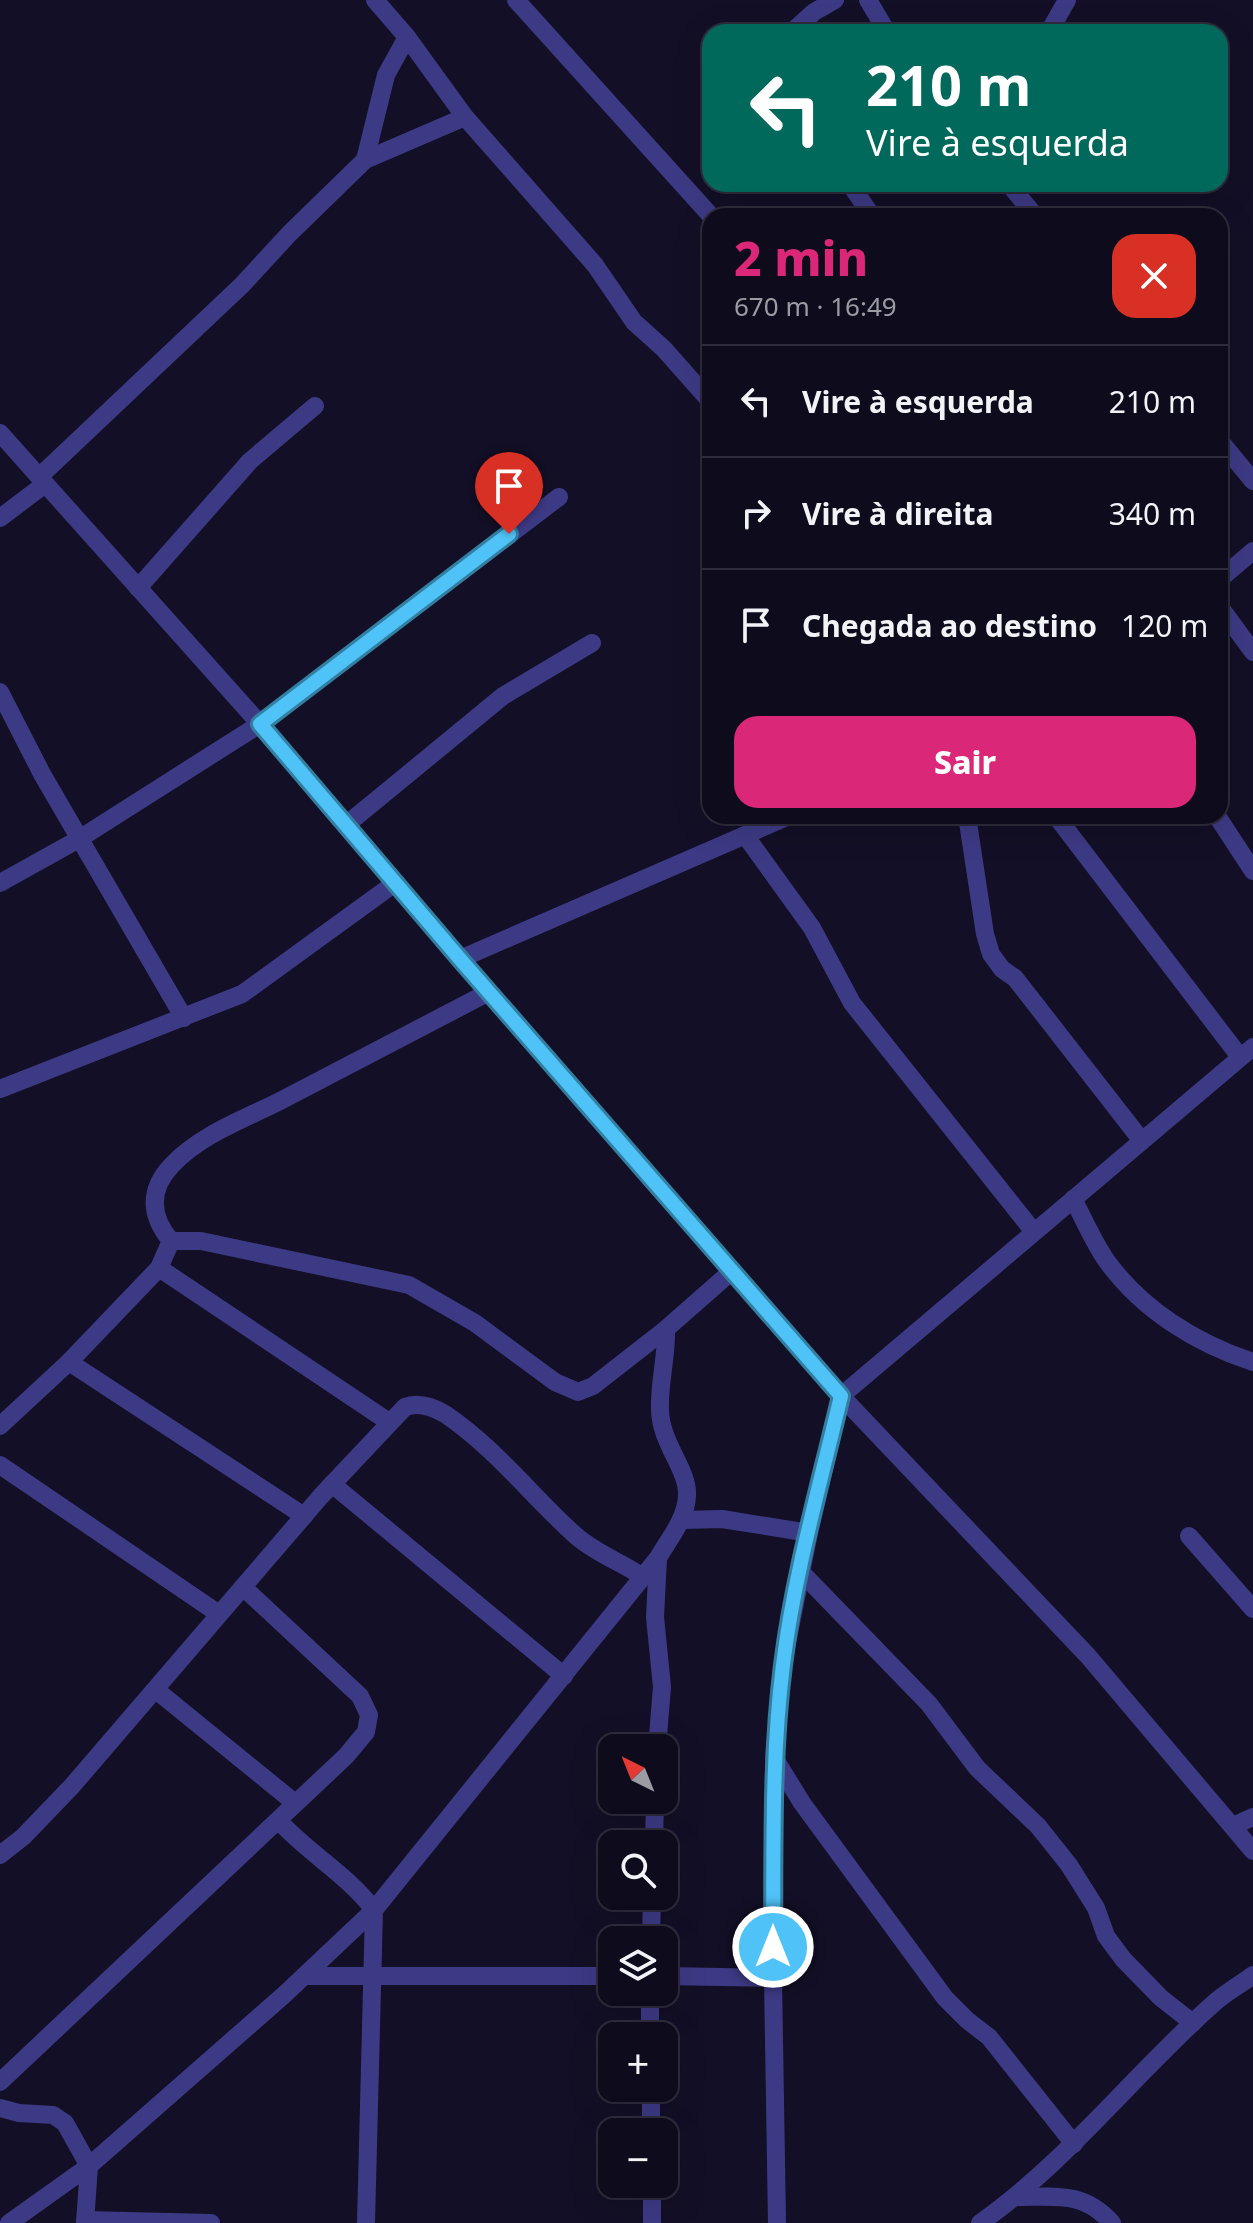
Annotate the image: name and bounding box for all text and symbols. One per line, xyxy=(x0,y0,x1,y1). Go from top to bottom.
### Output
text: 210 m xyxy=(866,46,1031,122)
icon: left xyxy=(734,56,838,160)
text: Vire à esquerda xyxy=(866,118,1129,167)
text: 2 min xyxy=(734,225,868,290)
button: close xyxy=(1112,234,1196,318)
text: 670 m · 16:49 xyxy=(734,288,897,324)
icon: left xyxy=(734,379,778,423)
text: Vire à esquerda xyxy=(802,381,1034,422)
text: 210 m xyxy=(1109,381,1196,422)
pin xyxy=(475,452,543,534)
icon: arrive xyxy=(487,464,531,508)
icon: right xyxy=(734,491,778,535)
text: Vire à direita xyxy=(802,493,993,534)
text: 340 m xyxy=(1109,493,1196,534)
icon: arrive xyxy=(734,603,778,647)
text: Chegada ao destino xyxy=(802,605,1097,646)
text: 120 m xyxy=(1121,605,1208,646)
button: Sair xyxy=(734,716,1196,808)
north arrow xyxy=(598,1734,678,1814)
map controls xyxy=(598,1734,678,2198)
button: search xyxy=(598,1830,678,1910)
position arrow xyxy=(731,1905,815,1989)
button: layers xyxy=(598,1926,678,2006)
button: + xyxy=(598,2022,678,2102)
button: − xyxy=(598,2118,678,2198)

